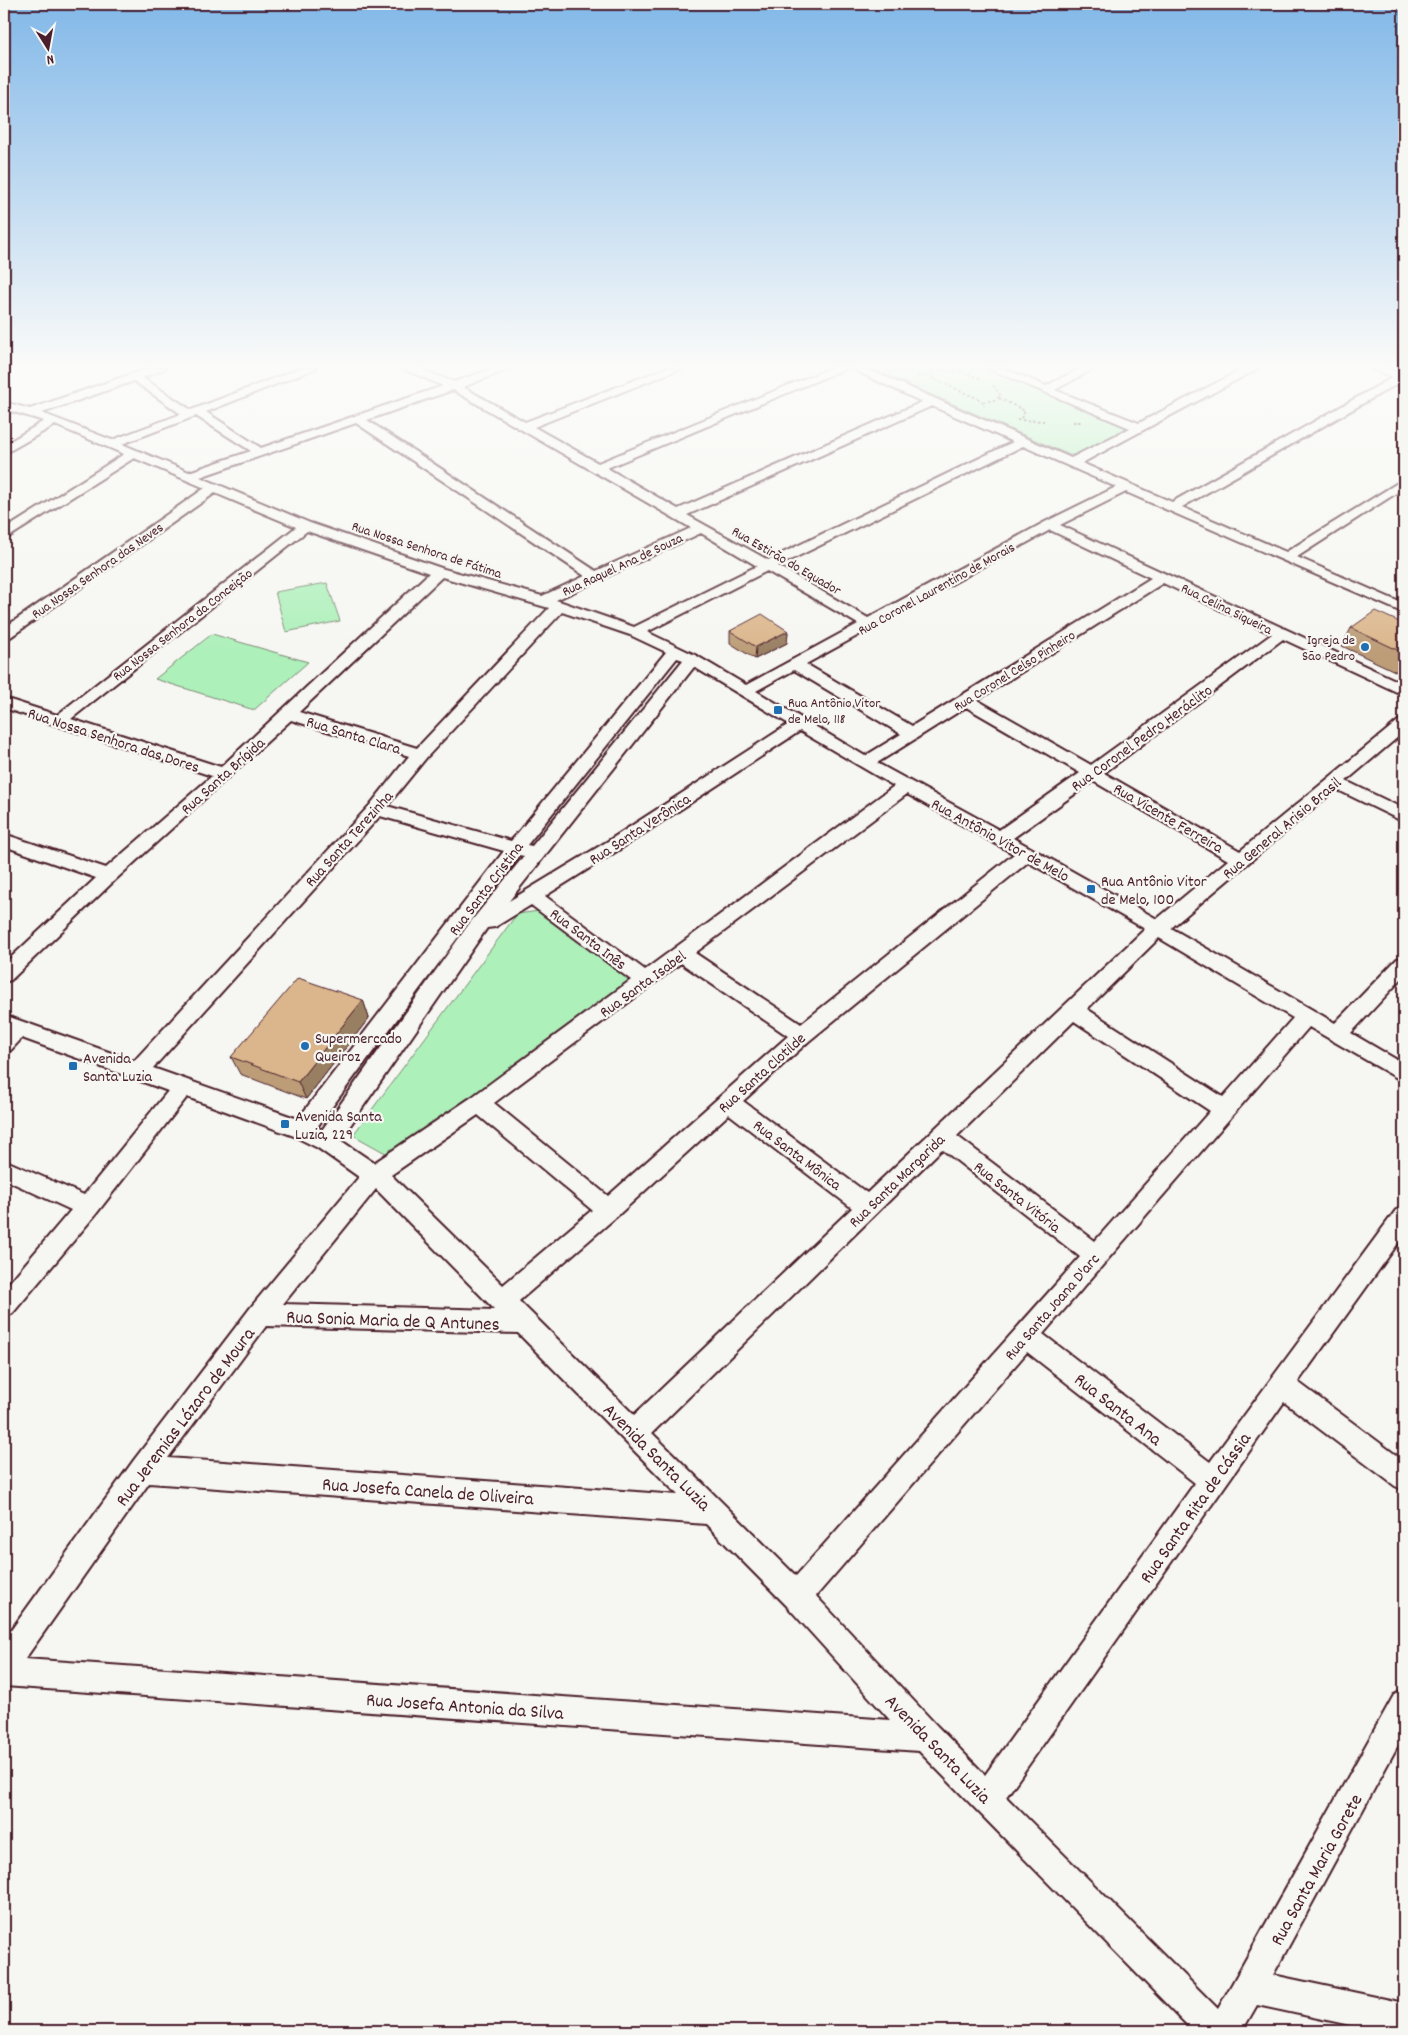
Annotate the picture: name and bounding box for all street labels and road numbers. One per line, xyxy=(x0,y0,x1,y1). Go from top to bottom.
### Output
street label: Rua Nossa Senhora de Fátima xyxy=(349,517,504,585)
street label: Rua Nossa Senhora das Neves xyxy=(28,518,168,625)
street label: Rua Estirão do Equador xyxy=(728,522,845,602)
street label: Rua Raquel Ana de Souza xyxy=(559,529,687,603)
street label: Rua Coronel Laurentino de Morais xyxy=(855,538,1019,641)
street label: Rua Nossa Senhora da Conceição xyxy=(109,564,258,687)
street label: Rua Celina Siqueira xyxy=(1177,579,1276,641)
street label: Rua Coronel Celso Pinheiro xyxy=(950,626,1080,717)
street label: Rua Coronel Pedro Heráclito xyxy=(1067,680,1218,798)
street label: Rua Nossa Senhora das Dores xyxy=(25,703,202,780)
street label: Rua Santa Clara xyxy=(303,711,404,762)
street label: Rua Santa Brígida xyxy=(176,732,271,821)
street label: Rua General Arisio Brasil xyxy=(1218,772,1347,886)
street label: Rua Vicente Ferreira xyxy=(1109,778,1227,860)
street label: Rua Santa Terezinha xyxy=(300,786,400,893)
street label: Rua Santa Verônica xyxy=(585,788,696,872)
street label: Rua Antônio Vitor de Melo xyxy=(926,794,1073,889)
street label: Rua Santa Cristina xyxy=(444,837,530,941)
street label: Rua Santa Inês xyxy=(544,903,631,977)
street label: Rua Santa Isabel xyxy=(596,946,692,1024)
street label: Rua Santa Clotilde xyxy=(714,1028,812,1120)
street label: Rua Santa Mônica xyxy=(747,1115,846,1197)
street label: Rua Santa Margarida xyxy=(844,1129,951,1234)
street label: Rua Santa Vitória xyxy=(968,1157,1065,1240)
street label: Rua Santa Joana D'arc xyxy=(1000,1249,1106,1366)
street label: Rua Sonia Maria de Q Antunes xyxy=(286,1305,500,1340)
street label: Rua Jeremias Lázaro de Moura xyxy=(110,1322,264,1513)
street label: Rua Santa Ana xyxy=(1067,1368,1167,1454)
street label: Avenida Santa Luzia xyxy=(595,1398,716,1519)
street label: Rua Santa Rita de Cássia xyxy=(1134,1427,1260,1590)
street label: Rua Josefa Canela de Oliveira xyxy=(321,1473,535,1514)
street label: Rua Josefa Antonia da Silva xyxy=(365,1688,565,1729)
street label: Avenida Santa Luzia xyxy=(877,1690,997,1812)
street label: Rua Santa Maria Gorete xyxy=(1265,1790,1371,1951)

